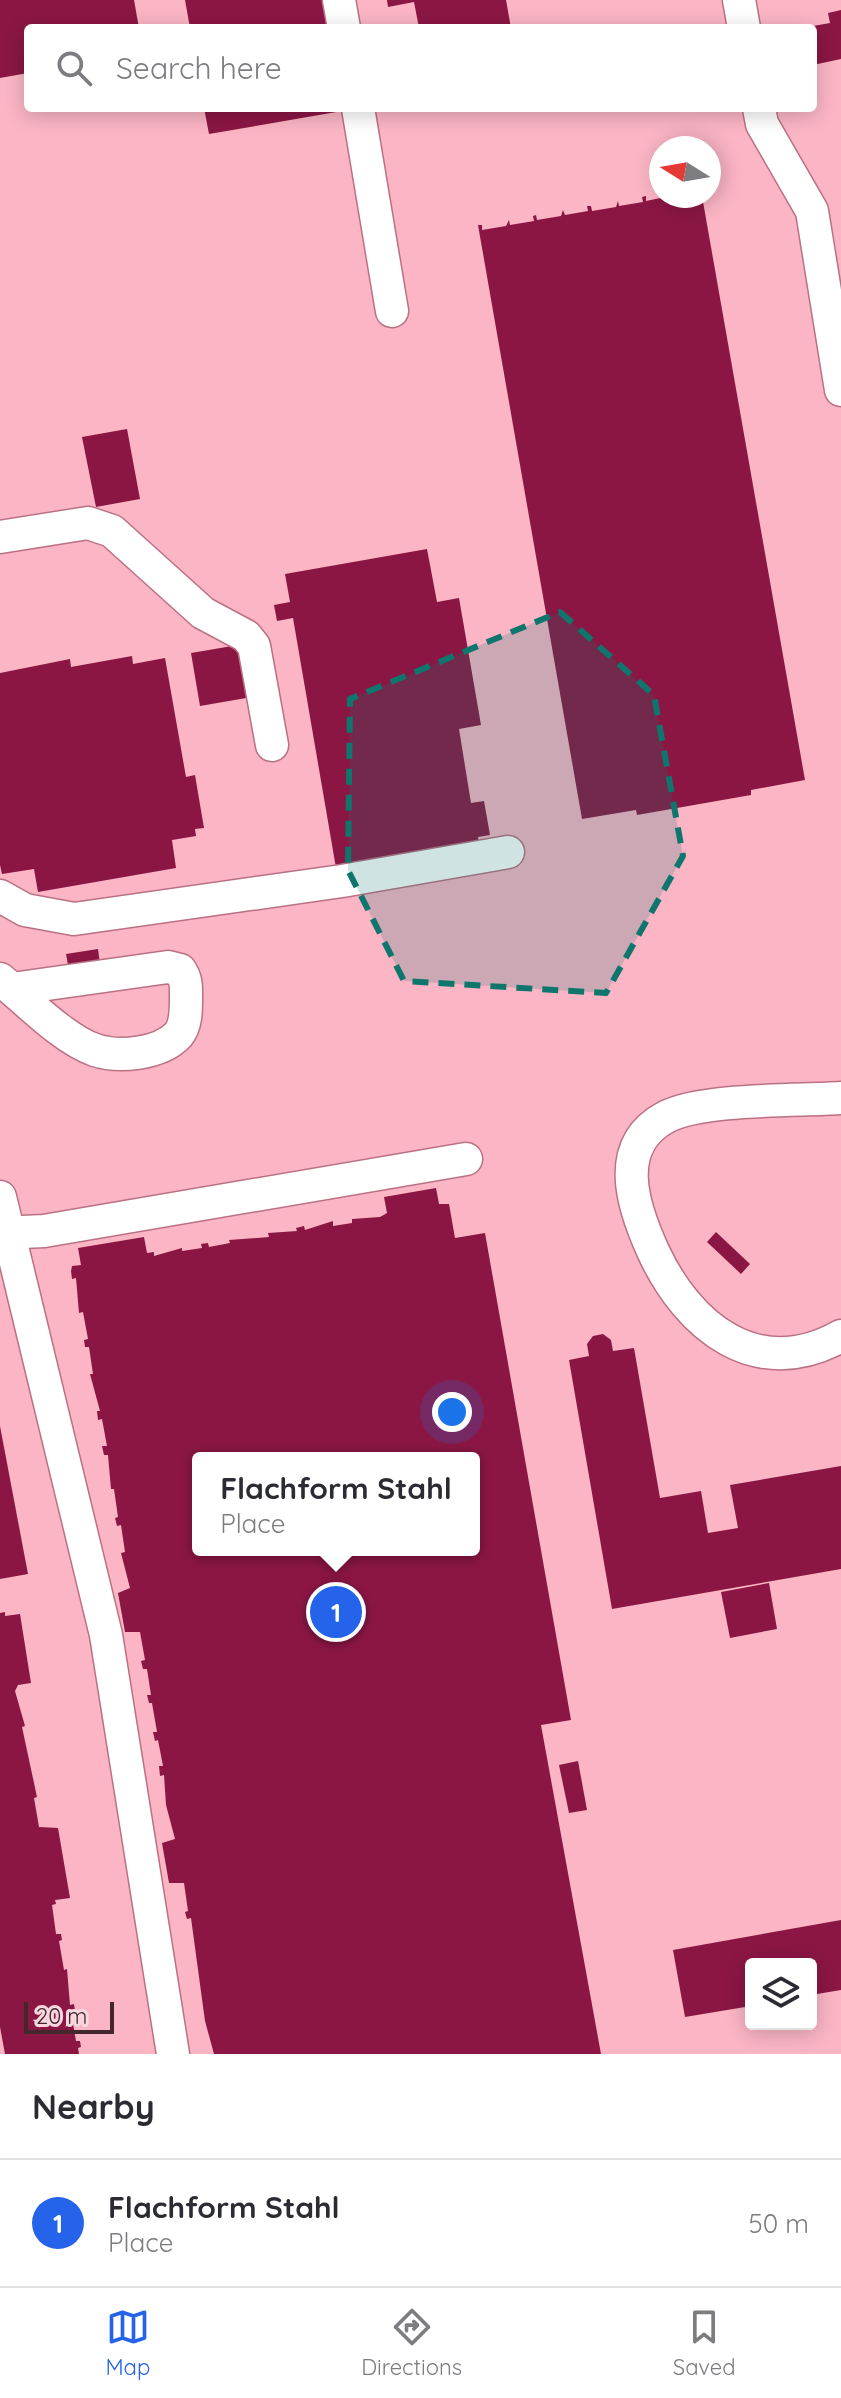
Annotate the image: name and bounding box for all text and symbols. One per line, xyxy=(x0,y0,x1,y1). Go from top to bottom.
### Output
search box xyxy=(24,24,817,112)
icon: search xyxy=(52,46,96,90)
text: Search here xyxy=(116,49,282,87)
north arrow xyxy=(649,136,721,208)
your location xyxy=(432,1392,472,1432)
popup xyxy=(192,1452,480,1556)
text: Flachform Stahl xyxy=(220,1469,452,1507)
text: Place xyxy=(220,1507,286,1540)
pin: 1 xyxy=(310,1582,362,1642)
map controls xyxy=(745,1958,817,2030)
button: layers xyxy=(745,1958,817,2030)
scale bar xyxy=(24,1998,114,2034)
text: 20 m xyxy=(36,2002,87,2030)
text: Nearby xyxy=(32,2085,155,2128)
text: Flachform Stahl xyxy=(108,2188,340,2226)
text: 1 xyxy=(53,2207,63,2240)
text: 50 m xyxy=(749,2207,809,2240)
text: Place xyxy=(108,2226,173,2259)
tab: Map xyxy=(105,2305,150,2381)
tab: Directions xyxy=(361,2305,462,2381)
tab: Saved xyxy=(673,2305,736,2381)

